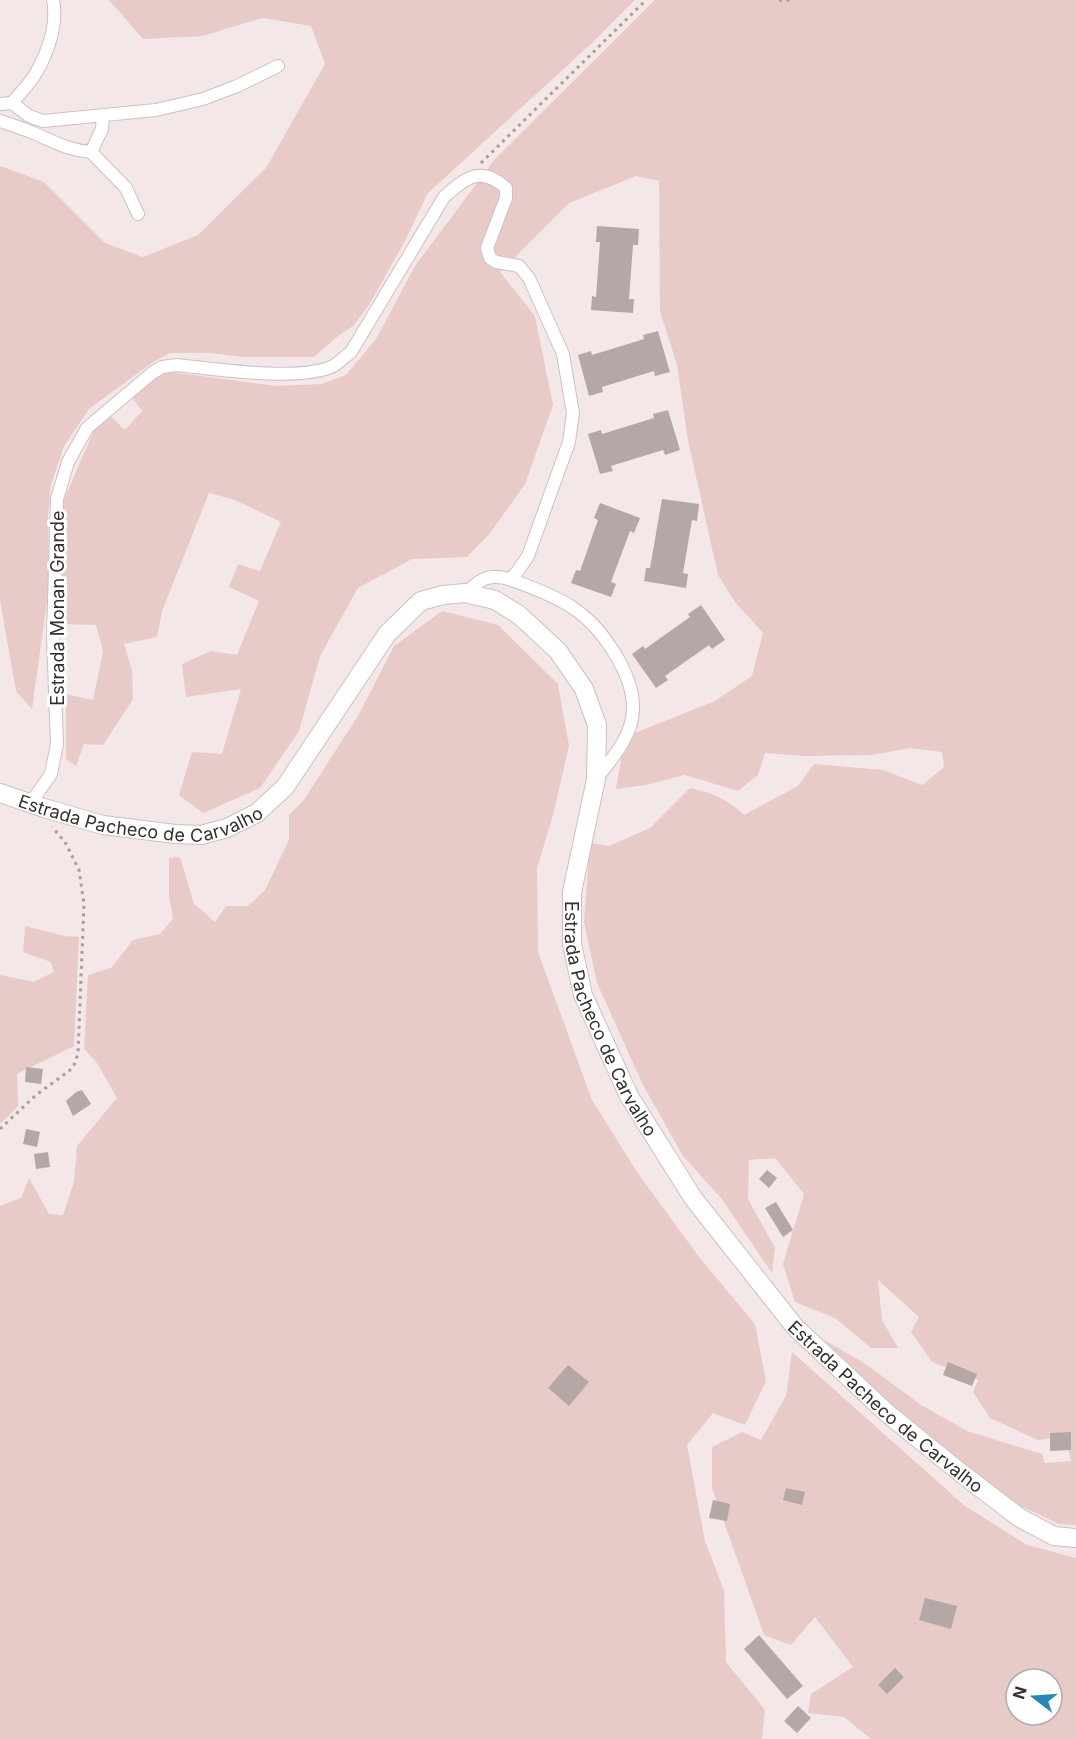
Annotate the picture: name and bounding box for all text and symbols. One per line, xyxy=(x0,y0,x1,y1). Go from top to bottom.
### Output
street label: Estrada Monan Grande xyxy=(47,510,68,706)
street label: Estrada Pacheco de Carvalho xyxy=(13,785,265,815)
text: Estrada Pacheco de Carvalho xyxy=(16,790,266,846)
street label: Estrada Pacheco de Carvalho xyxy=(562,901,662,1140)
street label: Estrada Pacheco de Carvalho xyxy=(784,1316,987,1497)
north arrow xyxy=(1004,1667,1064,1727)
text: N xyxy=(1008,1684,1031,1701)

